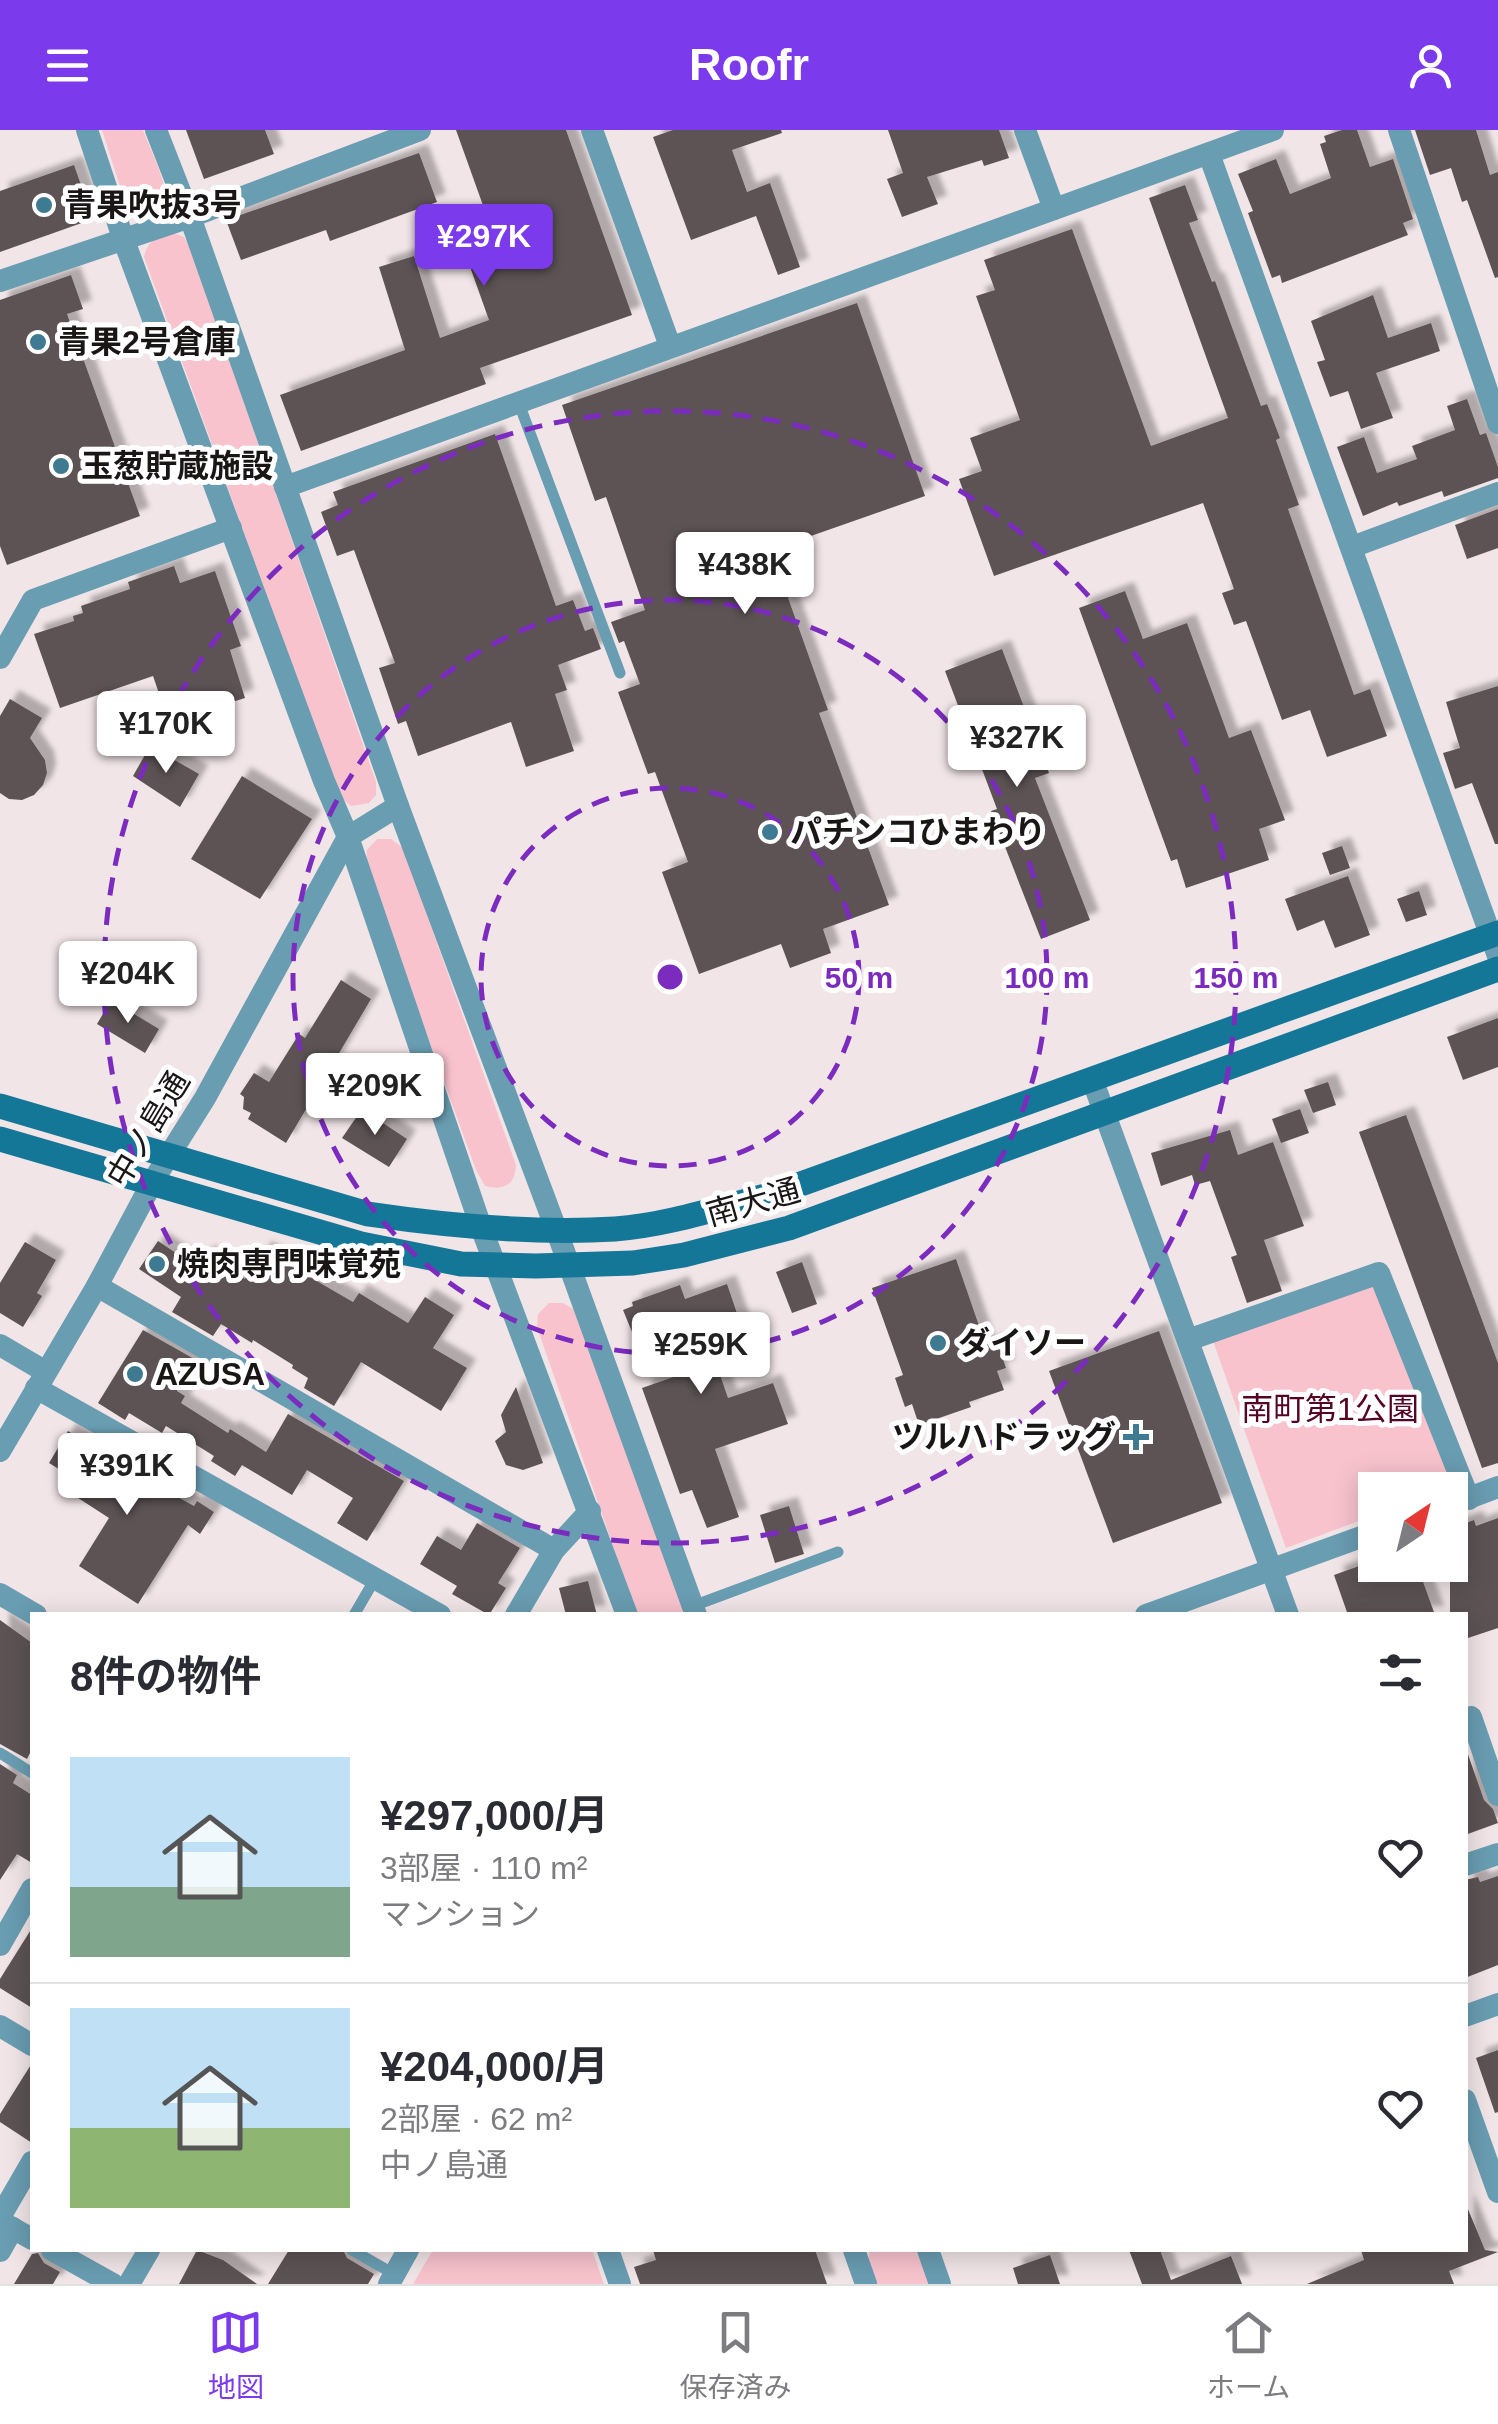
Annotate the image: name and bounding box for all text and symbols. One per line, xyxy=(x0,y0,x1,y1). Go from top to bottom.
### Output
icon: menu xyxy=(40,38,95,93)
icon: person xyxy=(1403,38,1458,93)
text: Roofr xyxy=(689,39,809,90)
place label: 青果吹抜3号 xyxy=(64,187,242,223)
marker: 青果吹抜3号 xyxy=(33,194,55,216)
pin: ¥297K xyxy=(414,204,554,289)
text: ¥297K xyxy=(437,218,531,254)
place label: 青果2号倉庫 xyxy=(58,324,236,360)
marker: 青果2号倉庫 xyxy=(27,331,49,353)
place label: 玉葱貯蔵施設 xyxy=(81,448,273,484)
marker: 玉葱貯蔵施設 xyxy=(50,455,72,477)
pin: ¥438K xyxy=(675,532,815,617)
text: ¥438K xyxy=(698,546,792,582)
pin: ¥170K xyxy=(96,691,236,776)
text: ¥170K xyxy=(119,705,213,741)
pin: ¥327K xyxy=(947,705,1087,790)
text: ¥327K xyxy=(970,719,1064,755)
place label: パチンコひまわり xyxy=(790,814,1046,850)
marker: パチンコひまわり xyxy=(759,821,781,843)
pin: ¥204K xyxy=(58,941,198,1026)
text: ¥204K xyxy=(81,955,175,991)
centre of rings xyxy=(652,959,688,995)
text: 50 m xyxy=(825,961,893,994)
text: 100 m xyxy=(1004,961,1090,994)
text: 150 m xyxy=(1193,961,1279,994)
pin: ¥209K xyxy=(305,1053,445,1138)
street label: 中ノ島通 xyxy=(100,1065,196,1193)
text: ¥209K xyxy=(328,1067,422,1103)
street label: 南大通 xyxy=(702,1171,804,1233)
place label: 焼肉専門味覚苑 xyxy=(177,1246,401,1282)
marker: 焼肉専門味覚苑 xyxy=(146,1253,168,1275)
pin: ¥259K xyxy=(631,1312,771,1397)
place label: ダイソー xyxy=(958,1325,1086,1361)
text: ¥259K xyxy=(654,1326,748,1362)
marker: ダイソー xyxy=(927,1332,949,1354)
place label: AZUSA xyxy=(155,1356,265,1392)
marker: AZUSA xyxy=(124,1363,146,1385)
park label: 南町第1公園 xyxy=(1241,1391,1419,1427)
place label: ツルハドラッグ xyxy=(892,1419,1116,1455)
marker: ツルハドラッグ xyxy=(1125,1426,1147,1448)
pin: ¥391K xyxy=(57,1433,197,1518)
text: ¥391K xyxy=(80,1447,174,1483)
north arrow xyxy=(1358,1472,1468,1582)
map controls xyxy=(1358,1472,1468,1582)
icon: filters xyxy=(1373,1645,1428,1700)
text: 8件の物件 xyxy=(70,1653,261,1700)
text: ¥297,000/月 xyxy=(380,1792,609,1839)
icon: home xyxy=(150,1797,270,1917)
icon: heart xyxy=(1373,1830,1428,1885)
text: 3部屋 · 110 m² xyxy=(380,1850,587,1886)
text: マンション xyxy=(380,1896,540,1932)
text: ¥204,000/月 xyxy=(380,2043,609,2090)
icon: home xyxy=(150,2048,270,2168)
icon: heart xyxy=(1373,2081,1428,2136)
text: 2部屋 · 62 m² xyxy=(380,2101,572,2137)
text: 中ノ島通 xyxy=(380,2147,508,2183)
tab: 地図 xyxy=(208,2305,264,2405)
tab: 保存済み xyxy=(679,2305,791,2405)
tab: ホーム xyxy=(1207,2305,1290,2405)

